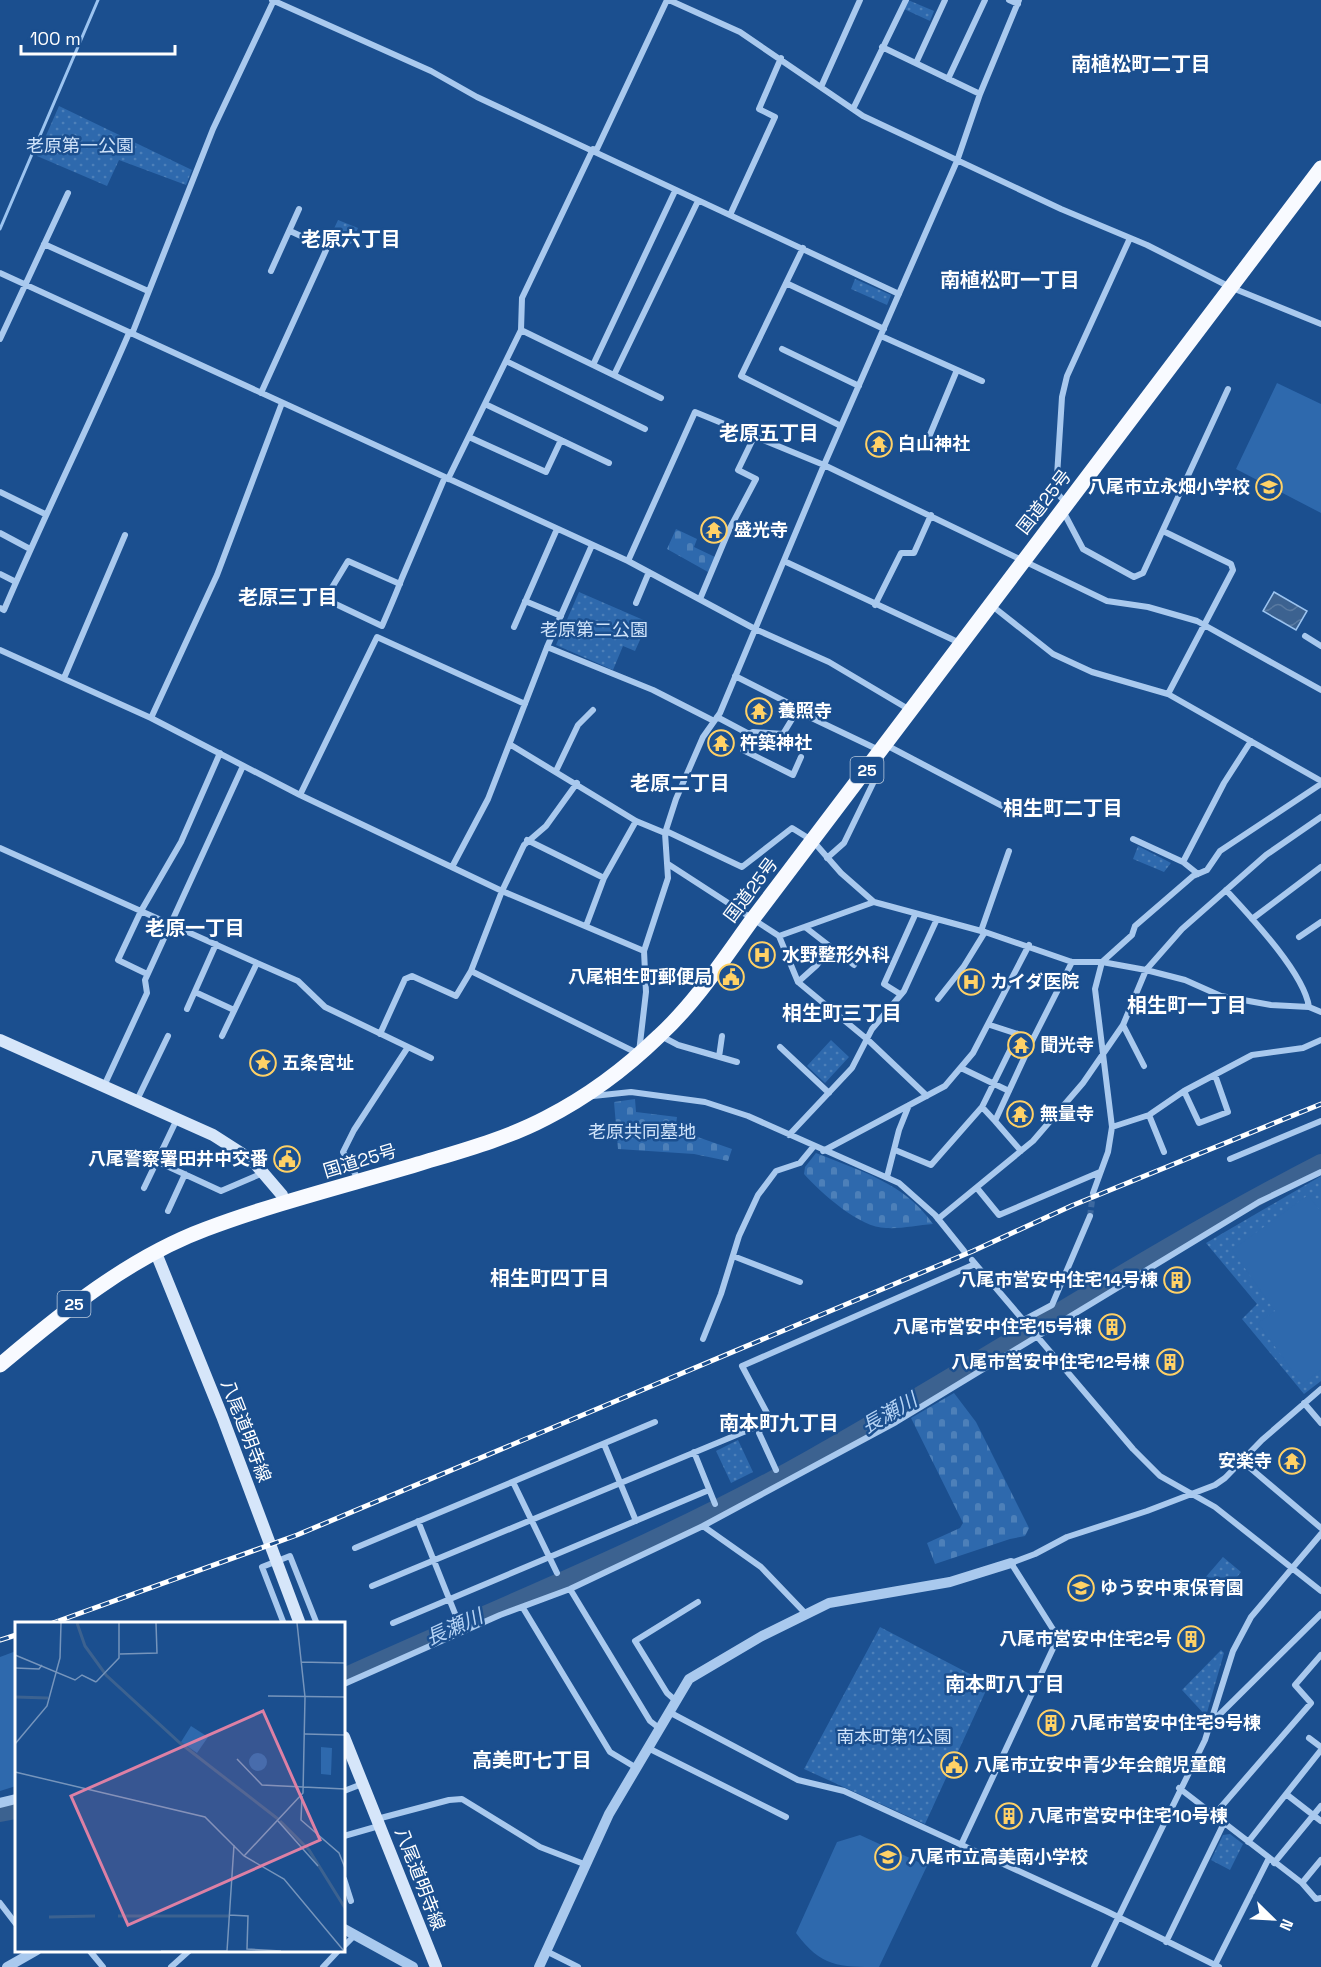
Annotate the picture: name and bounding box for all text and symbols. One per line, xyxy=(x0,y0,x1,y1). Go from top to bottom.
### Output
scale bar xyxy=(21,18,176,56)
text: 100 m xyxy=(30,27,81,50)
district label: 南植松町二丁目 xyxy=(1071,51,1211,77)
park label: 老原第一公園 xyxy=(26,134,134,157)
district label: 老原六丁目 xyxy=(301,226,401,252)
district label: 南植松町一丁目 xyxy=(940,267,1080,293)
district label: 老原五丁目 xyxy=(719,420,819,446)
temple icon: 白山神社 xyxy=(864,429,894,459)
place label: 白山神社 xyxy=(898,432,970,455)
street label: 国道25号 xyxy=(1011,465,1076,539)
school or university icon: 八尾市立永畑小学校 xyxy=(1254,472,1284,502)
place label: 八尾市立永畑小学校 xyxy=(1088,475,1250,498)
temple icon: 盛光寺 xyxy=(699,515,729,545)
place label: 盛光寺 xyxy=(734,518,788,541)
district label: 老原三丁目 xyxy=(238,584,338,610)
park label: 老原第二公園 xyxy=(540,618,648,641)
temple icon: 養照寺 xyxy=(744,696,774,726)
place label: 養照寺 xyxy=(778,699,832,722)
temple icon: 杵築神社 xyxy=(706,728,736,758)
place label: 杵築神社 xyxy=(740,731,812,754)
road number: 25 xyxy=(850,757,884,783)
district label: 老原二丁目 xyxy=(630,770,730,796)
district label: 相生町二丁目 xyxy=(1003,795,1123,821)
street label: 国道25号 xyxy=(719,853,783,927)
district label: 老原一丁目 xyxy=(145,915,245,941)
hospital icon: 水野整形外科 xyxy=(747,940,777,970)
place label: 水野整形外科 xyxy=(782,943,890,966)
public building icon: 八尾相生町郵便局 xyxy=(716,962,746,992)
place label: 八尾相生町郵便局 xyxy=(568,965,712,988)
hospital icon: カイダ医院 xyxy=(956,967,986,997)
place label: カイダ医院 xyxy=(990,970,1079,993)
district label: 相生町一丁目 xyxy=(1127,992,1247,1018)
district label: 相生町三丁目 xyxy=(782,1000,902,1026)
temple icon: 聞光寺 xyxy=(1006,1030,1036,1060)
place label: 聞光寺 xyxy=(1040,1033,1094,1056)
place icon: 五条宮址 xyxy=(248,1048,278,1078)
place label: 五条宮址 xyxy=(282,1051,354,1074)
temple icon: 無量寺 xyxy=(1005,1099,1035,1129)
place label: 無量寺 xyxy=(1040,1102,1094,1125)
park label: 老原共同墓地 xyxy=(588,1120,696,1143)
street label: 国道25号 xyxy=(320,1138,399,1183)
public building icon: 八尾警察署田井中交番 xyxy=(272,1144,302,1174)
place label: 八尾警察署田井中交番 xyxy=(88,1147,268,1170)
district label: 相生町四丁目 xyxy=(490,1265,610,1291)
building icon: 八尾市営安中住宅14号棟 xyxy=(1162,1265,1192,1295)
place label: 八尾市営安中住宅14号棟 xyxy=(958,1268,1158,1291)
road number: 25 xyxy=(58,1291,90,1317)
building icon: 八尾市営安中住宅15号棟 xyxy=(1097,1312,1127,1342)
place label: 八尾市営安中住宅15号棟 xyxy=(893,1315,1092,1338)
building icon: 八尾市営安中住宅12号棟 xyxy=(1155,1347,1185,1377)
place label: 八尾市営安中住宅12号棟 xyxy=(951,1350,1150,1373)
street label: 八尾道明寺線 xyxy=(216,1376,277,1485)
water label: 長瀬川 xyxy=(857,1386,923,1439)
district label: 南本町九丁目 xyxy=(719,1410,839,1436)
temple icon: 安楽寺 xyxy=(1277,1446,1307,1476)
place label: 安楽寺 xyxy=(1218,1449,1272,1472)
school or university icon: ゆう安中東保育園 xyxy=(1066,1573,1096,1603)
place label: ゆう安中東保育園 xyxy=(1100,1576,1244,1599)
water label: 長瀬川 xyxy=(421,1602,489,1651)
inset map xyxy=(15,1622,345,1952)
building icon: 八尾市営安中住宅2号 xyxy=(1176,1624,1206,1654)
place label: 八尾市営安中住宅2号 xyxy=(999,1627,1172,1650)
district label: 南本町八丁目 xyxy=(945,1671,1065,1697)
building icon: 八尾市営安中住宅9号棟 xyxy=(1036,1708,1066,1738)
place label: 八尾市営安中住宅9号棟 xyxy=(1070,1711,1261,1734)
park label: 南本町第1公園 xyxy=(836,1725,952,1748)
district label: 高美町七丁目 xyxy=(472,1747,592,1773)
public building icon: 八尾市立安中青少年会館児童館 xyxy=(939,1750,969,1780)
place label: 八尾市立安中青少年会館児童館 xyxy=(974,1753,1226,1776)
building icon: 八尾市営安中住宅10号棟 xyxy=(994,1801,1024,1831)
place label: 八尾市営安中住宅10号棟 xyxy=(1028,1804,1228,1827)
street label: 八尾道明寺線 xyxy=(390,1824,451,1933)
school or university icon: 八尾市立高美南小学校 xyxy=(873,1842,903,1872)
place label: 八尾市立高美南小学校 xyxy=(908,1845,1088,1868)
north arrow xyxy=(1243,1889,1303,1949)
text: N xyxy=(1274,1916,1298,1934)

